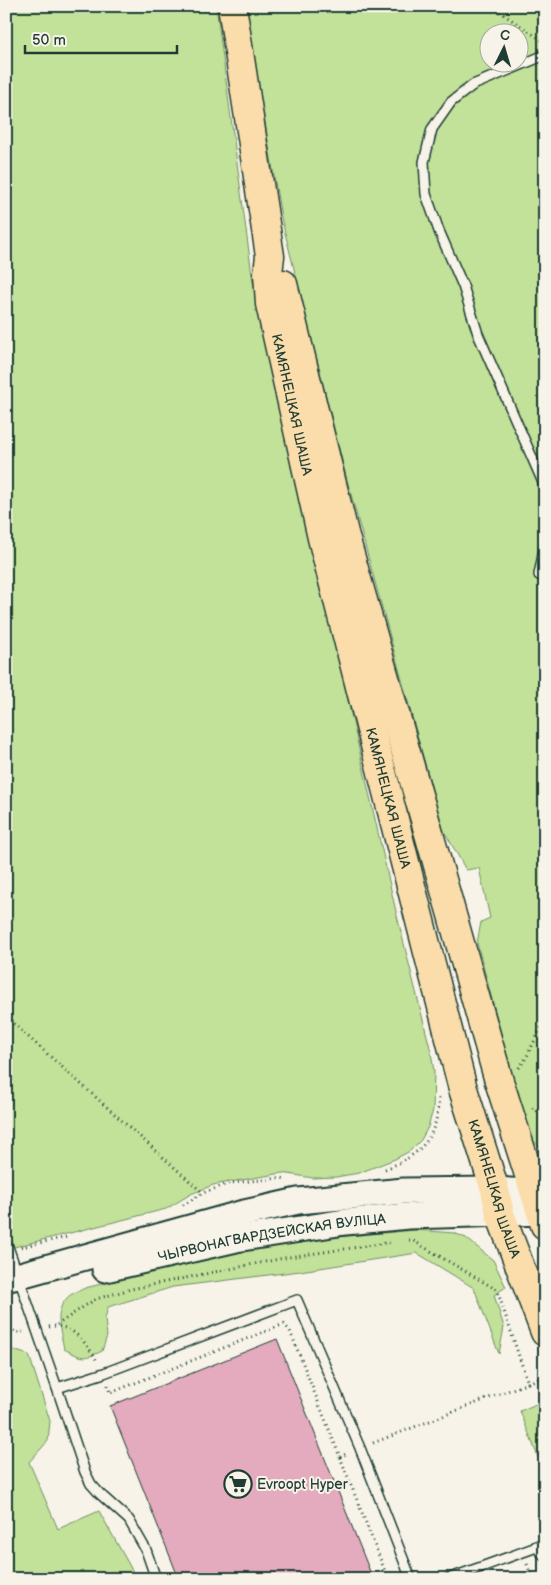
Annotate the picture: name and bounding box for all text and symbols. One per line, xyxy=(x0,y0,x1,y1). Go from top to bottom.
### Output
scale bar xyxy=(25,22,178,54)
north arrow xyxy=(478,22,528,72)
text: С xyxy=(499,27,511,44)
text: 50 m xyxy=(32,31,66,50)
street label: КАМЯНЕЦКАЯ ШАША xyxy=(268,332,316,477)
street label: КАМЯНЕЦКАЯ ШАША xyxy=(362,726,414,871)
street label: КАМЯНЕЦКАЯ ШАША xyxy=(464,1117,524,1261)
street label: ЧЫРВОНАГВАРДЗЕЙСКАЯ ВУЛІЦА xyxy=(156,1210,387,1266)
supermarket icon: Evroopt Hyper xyxy=(223,1469,253,1499)
place label: Evroopt Hyper xyxy=(257,1476,349,1493)

